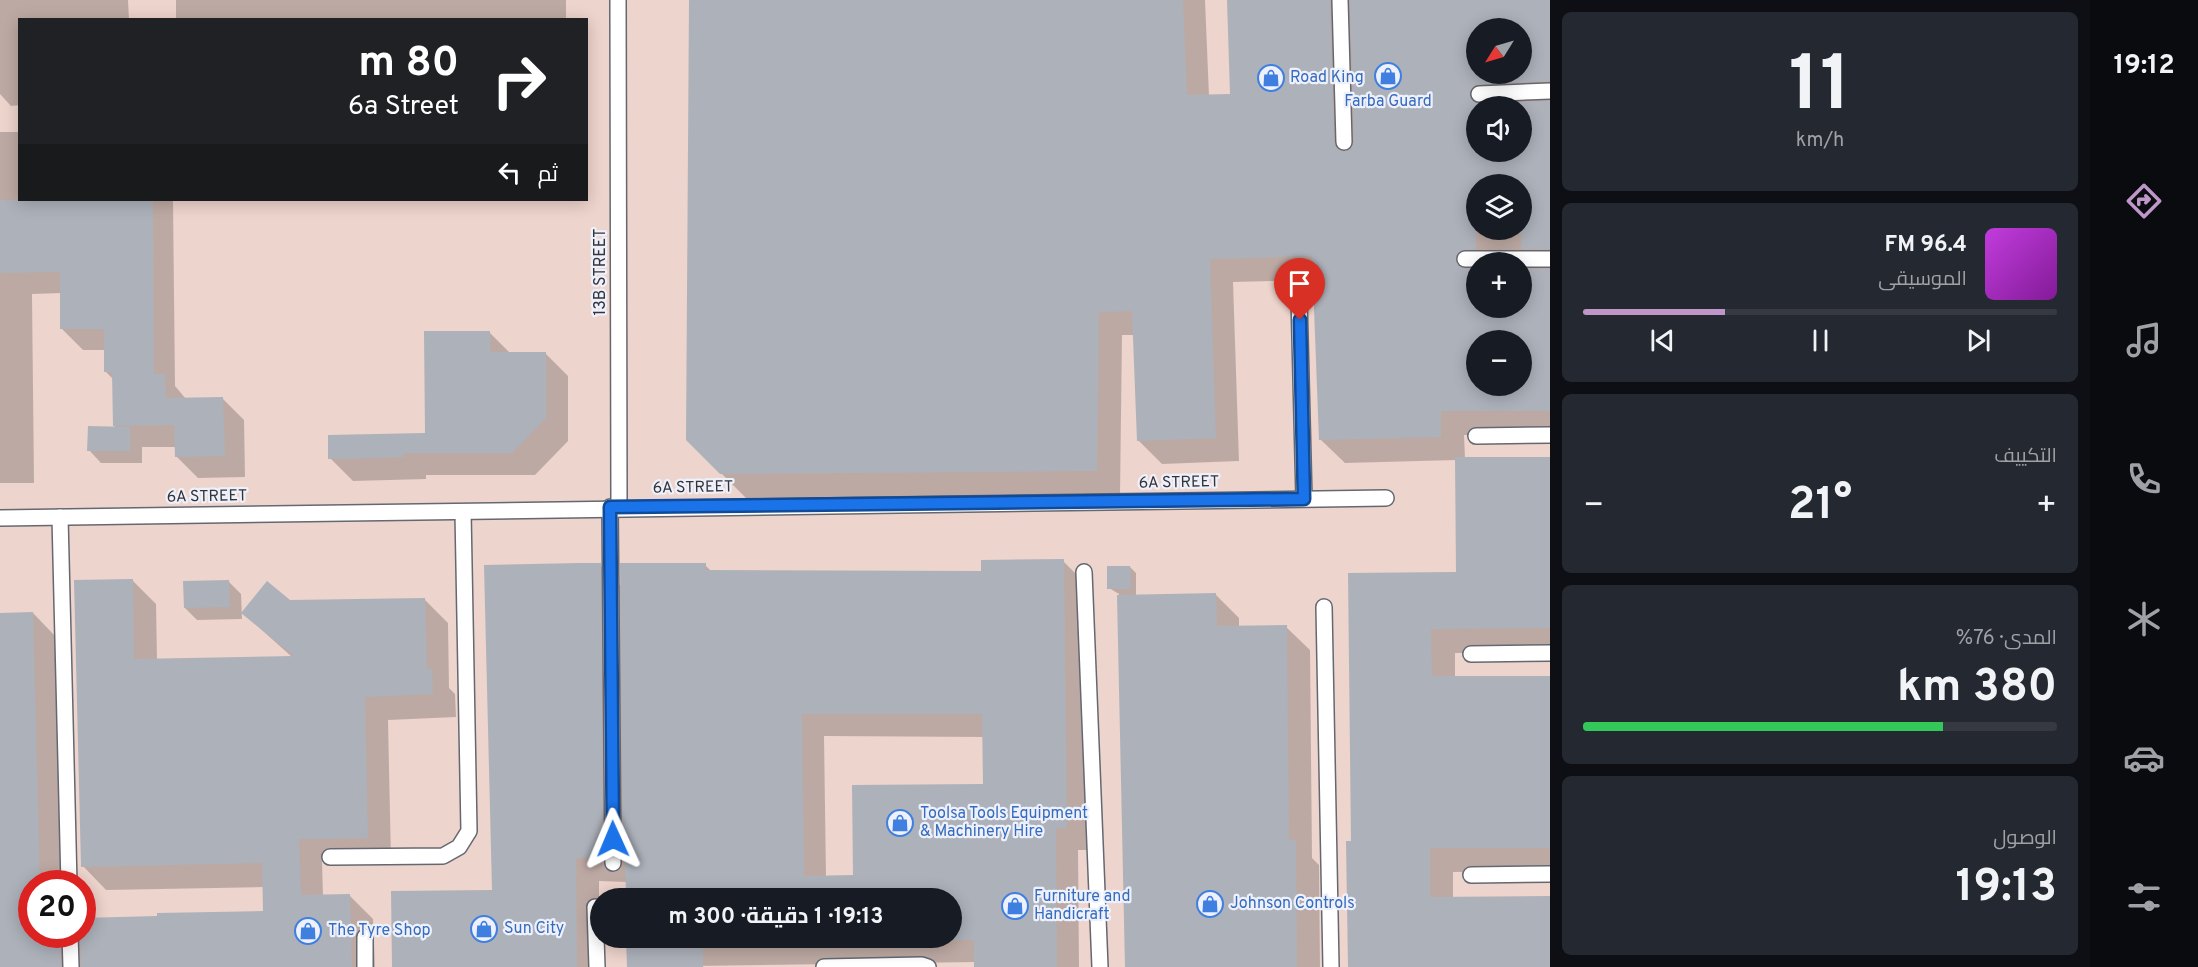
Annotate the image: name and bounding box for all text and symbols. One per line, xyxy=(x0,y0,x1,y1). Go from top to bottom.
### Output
north arrow xyxy=(1466,18,1532,84)
map controls xyxy=(1466,18,1532,396)
text: 80 m xyxy=(358,38,459,91)
text: 11 xyxy=(1789,39,1851,138)
icon: right xyxy=(480,42,558,120)
text: 19:12 xyxy=(2113,49,2175,83)
shop icon: Farba Guard xyxy=(1373,61,1403,91)
shop icon: Road King xyxy=(1256,63,1286,93)
place label: Road King xyxy=(1290,68,1364,88)
text: 6a Street xyxy=(348,90,459,124)
place label: Farba Guard xyxy=(1344,92,1432,112)
button: sound xyxy=(1466,96,1532,162)
text: km/h xyxy=(1796,128,1844,154)
icon: left xyxy=(493,156,526,189)
text: ثم xyxy=(538,162,558,189)
button: layers xyxy=(1466,174,1532,240)
icon: directions xyxy=(2123,180,2165,222)
street label: 13B STREET xyxy=(591,228,611,316)
text: 96.4 FM xyxy=(1885,232,1967,259)
button: + xyxy=(1466,252,1532,318)
pin xyxy=(1274,258,1325,320)
icon: arrive xyxy=(1283,267,1316,300)
text: الموسيقى xyxy=(1878,267,1967,293)
icon: music xyxy=(2123,319,2165,361)
icon: previous xyxy=(1646,324,1679,357)
icon: pause xyxy=(1804,324,1837,357)
icon: next xyxy=(1962,324,1995,357)
button: − xyxy=(1466,330,1532,396)
text: التكييف xyxy=(1994,444,2057,470)
icon: phone xyxy=(2123,458,2165,500)
street label: 6A STREET xyxy=(1138,472,1220,494)
street label: 6A STREET xyxy=(652,477,734,499)
text: 21° xyxy=(1788,478,1852,535)
street label: 6A STREET xyxy=(166,486,248,508)
text: − xyxy=(1583,486,1604,528)
text: + xyxy=(2036,486,2057,528)
icon: climate xyxy=(2123,598,2165,640)
text: المدى · 76% xyxy=(1956,626,2057,652)
text: 380 km xyxy=(1897,660,2057,717)
icon: car xyxy=(2123,737,2165,779)
place label: Toolsa Tools Equipment & Machinery Hire xyxy=(920,804,1088,842)
position arrow xyxy=(581,807,645,871)
shop icon: Toolsa Tools Equipment & Machinery Hire xyxy=(885,808,915,838)
text: الوصول xyxy=(1993,826,2057,852)
text: 19:13 xyxy=(1955,860,2057,917)
speed limit sign: 20 xyxy=(18,870,96,948)
icon: filters xyxy=(2123,876,2165,918)
place label: Furniture and Handicraft xyxy=(1034,887,1131,925)
shop icon: Johnson Controls xyxy=(1195,889,1225,919)
shop icon: Furniture and Handicraft xyxy=(1000,891,1030,921)
place label: Johnson Controls xyxy=(1230,894,1355,914)
text: 19:13 · 1 دقيقة · 300 m xyxy=(669,904,883,931)
shop icon: Sun City xyxy=(469,914,499,944)
shop icon: The Tyre Shop xyxy=(293,916,323,946)
place label: Sun City xyxy=(504,919,564,939)
place label: The Tyre Shop xyxy=(328,921,431,941)

